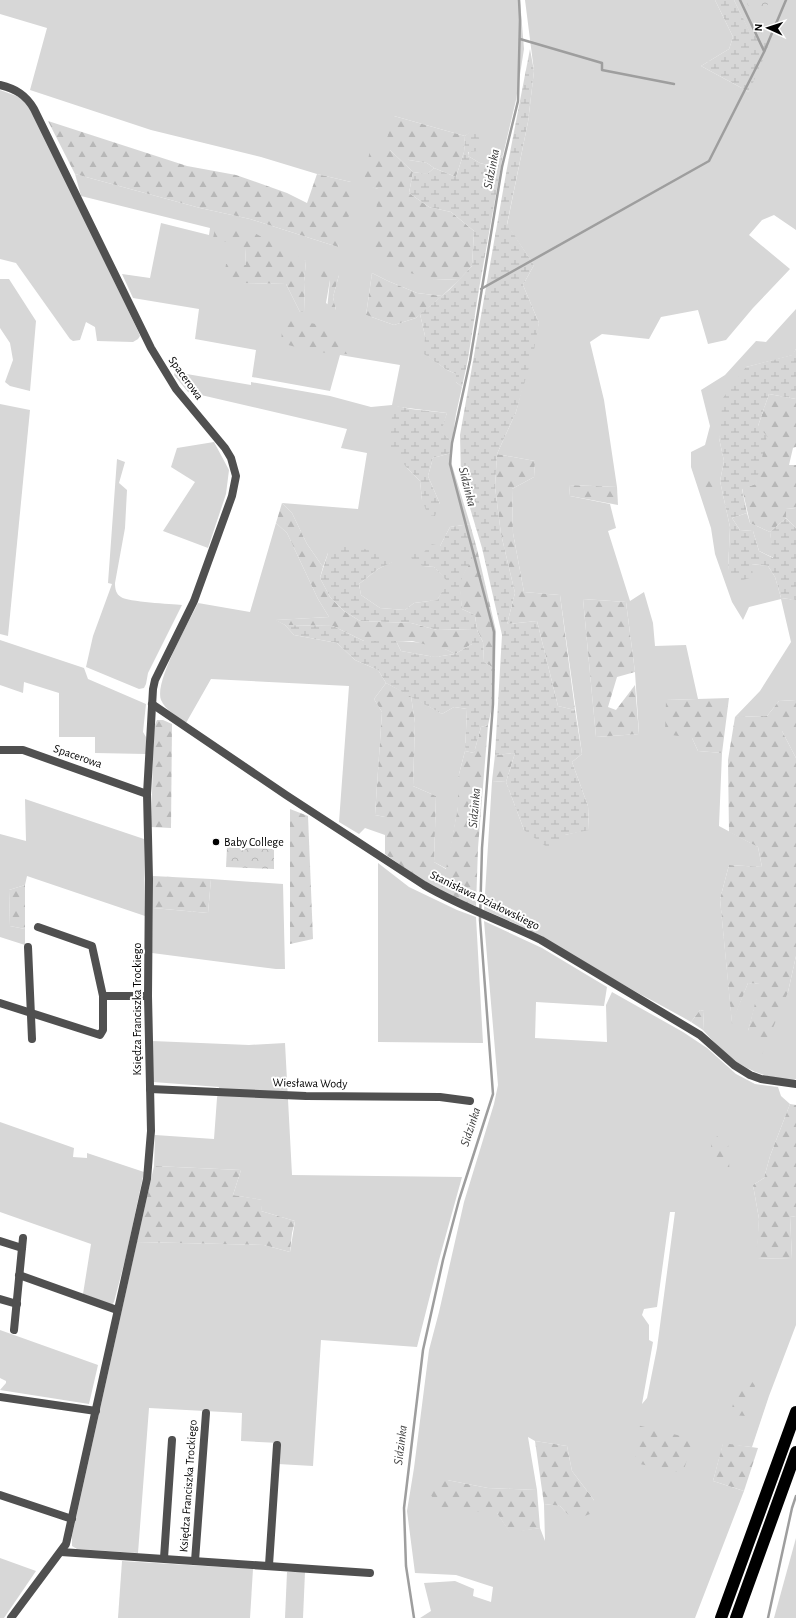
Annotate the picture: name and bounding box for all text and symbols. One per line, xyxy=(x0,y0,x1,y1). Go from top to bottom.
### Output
north arrow xyxy=(748,8,788,48)
text: N xyxy=(753,23,764,32)
water label: Sidzinka xyxy=(482,148,502,190)
street label: Spacerowa xyxy=(166,354,206,402)
water label: Sidzinka xyxy=(456,466,478,508)
street label: Spacerowa xyxy=(52,742,104,770)
water label: Sidzinka xyxy=(467,787,483,829)
place label: Baby College xyxy=(224,836,284,849)
marker: Baby College xyxy=(211,837,221,847)
street label: Stanisława Działowskiego xyxy=(428,868,542,932)
street label: Księdza Franciszka Trockiego xyxy=(131,942,143,1075)
street label: Wiesława Wody xyxy=(272,1076,348,1091)
water label: Sidzinka xyxy=(459,1106,483,1148)
street label: Księdza Franciszka Trockiego xyxy=(177,1419,199,1553)
water label: Sidzinka xyxy=(392,1424,410,1466)

